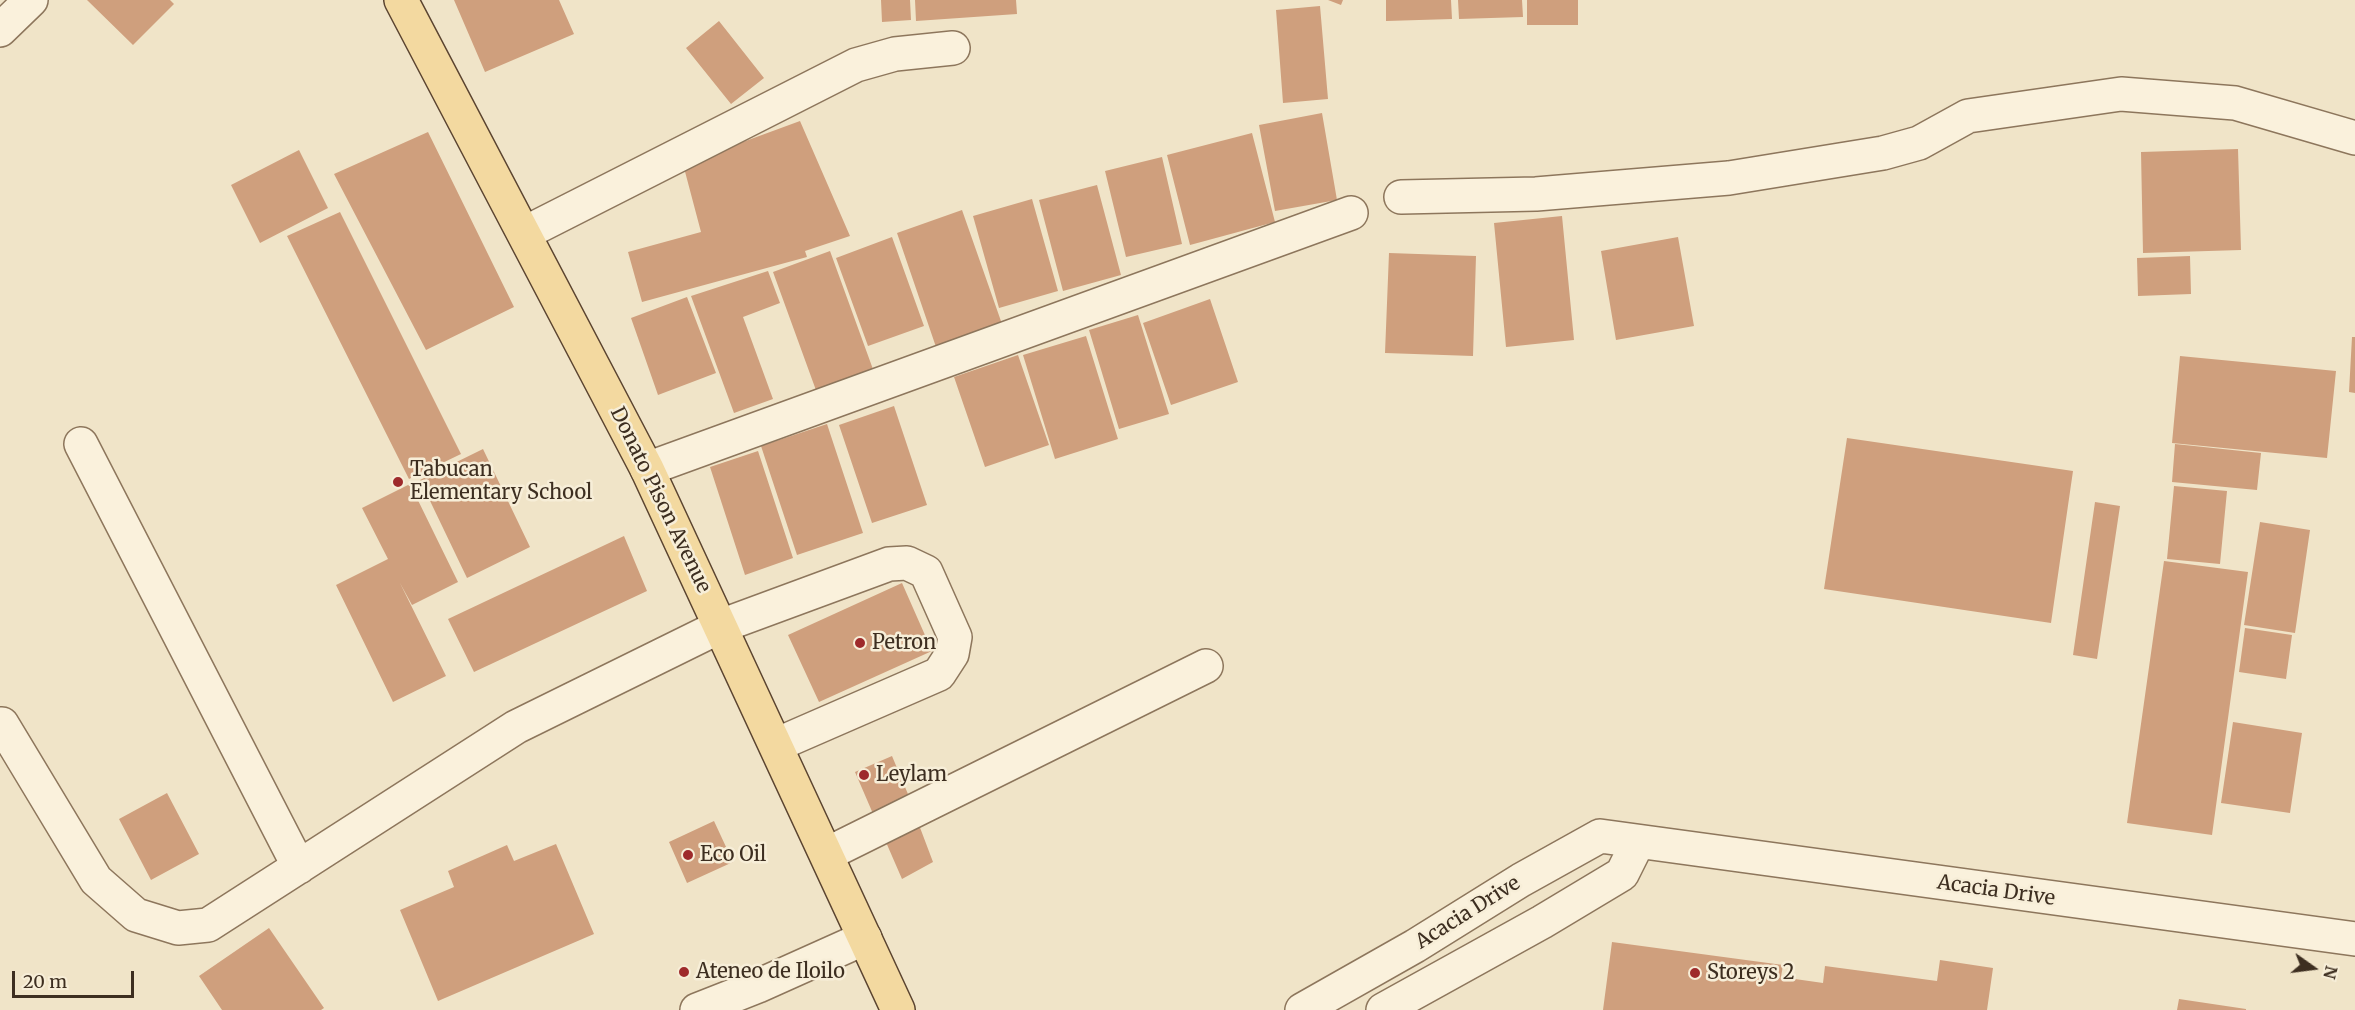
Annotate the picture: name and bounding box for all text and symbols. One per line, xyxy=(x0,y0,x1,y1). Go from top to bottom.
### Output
street label: Donato Pison Avenue xyxy=(605,403,715,597)
place label: Tabucan Elementary School xyxy=(410,458,592,505)
marker: Tabucan Elementary School xyxy=(391,475,405,489)
place label: Petron xyxy=(872,631,936,655)
marker: Petron xyxy=(853,636,867,650)
place label: Leylam xyxy=(876,763,947,787)
marker: Leylam xyxy=(857,768,871,782)
place label: Eco Oil xyxy=(700,843,766,867)
marker: Eco Oil xyxy=(681,848,695,862)
street label: Acacia Drive xyxy=(1411,871,1525,955)
street label: Acacia Drive xyxy=(1936,871,2056,911)
north arrow xyxy=(2283,938,2343,998)
scale bar xyxy=(15,959,136,997)
place label: Ateneo de Iloilo xyxy=(696,960,845,984)
place label: Storeys 2 xyxy=(1707,961,1795,985)
text: N xyxy=(2319,964,2342,981)
marker: Ateneo de Iloilo xyxy=(677,965,691,979)
marker: Storeys 2 xyxy=(1688,966,1702,980)
text: 20 m xyxy=(23,970,67,993)

